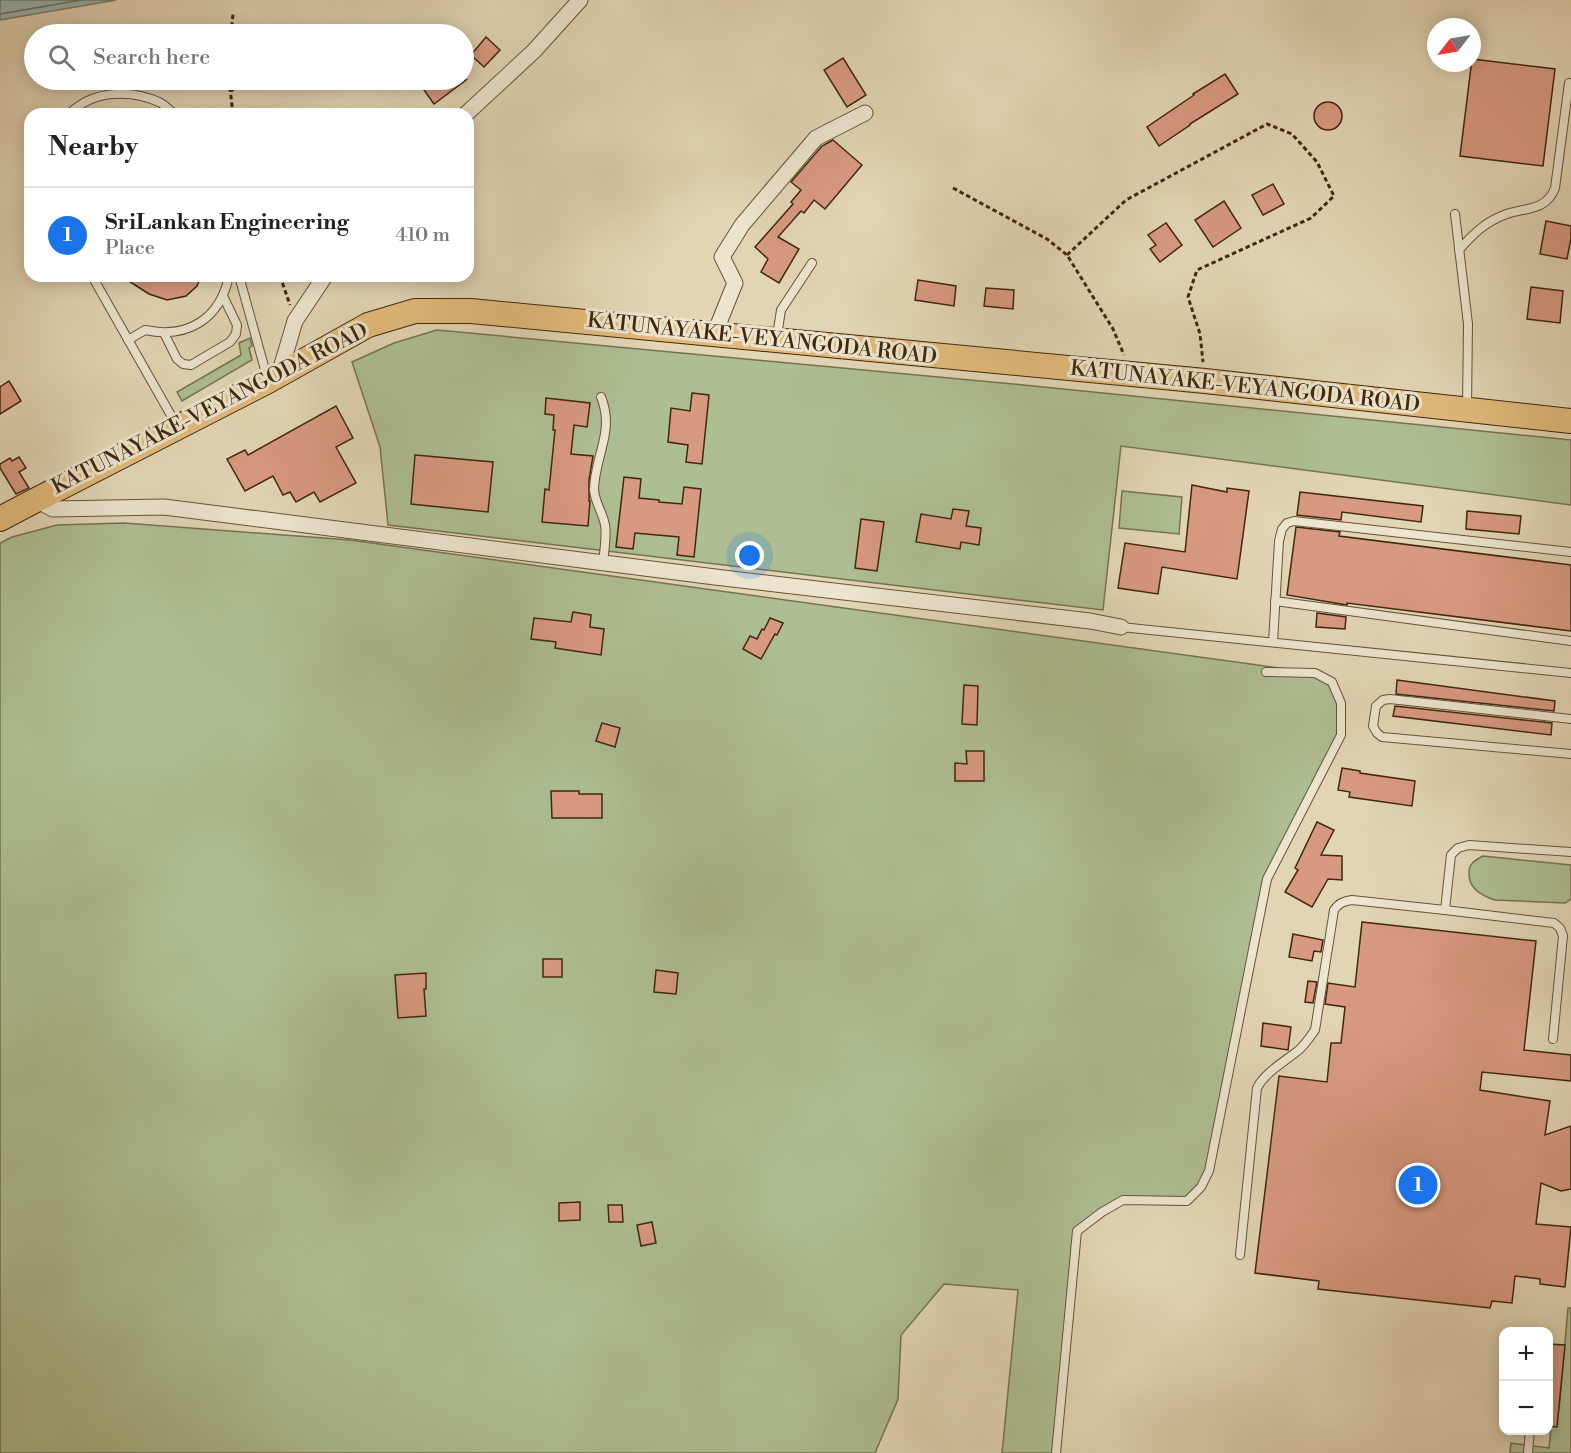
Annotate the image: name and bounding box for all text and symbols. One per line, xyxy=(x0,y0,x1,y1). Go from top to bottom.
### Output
north arrow xyxy=(1427,18,1481,72)
search box xyxy=(24,24,474,90)
icon: search xyxy=(45,41,78,74)
text: Search here xyxy=(93,44,210,71)
text: Nearby xyxy=(48,131,138,163)
text: SriLankan Engineering xyxy=(105,209,349,236)
text: 1 xyxy=(63,223,72,248)
text: 410 m xyxy=(395,223,450,248)
text: Place xyxy=(105,236,155,261)
street label: KATUNAYAKE-VEYANGODA ROAD xyxy=(586,308,938,370)
street label: KATUNAYAKE-VEYANGODA ROAD xyxy=(47,318,373,500)
street label: KATUNAYAKE-VEYANGODA ROAD xyxy=(1069,356,1421,418)
your location xyxy=(735,541,764,570)
pin: 1 xyxy=(1398,1162,1438,1208)
map controls xyxy=(1499,1327,1553,1435)
button: + xyxy=(1499,1327,1553,1381)
button: − xyxy=(1499,1381,1553,1435)

